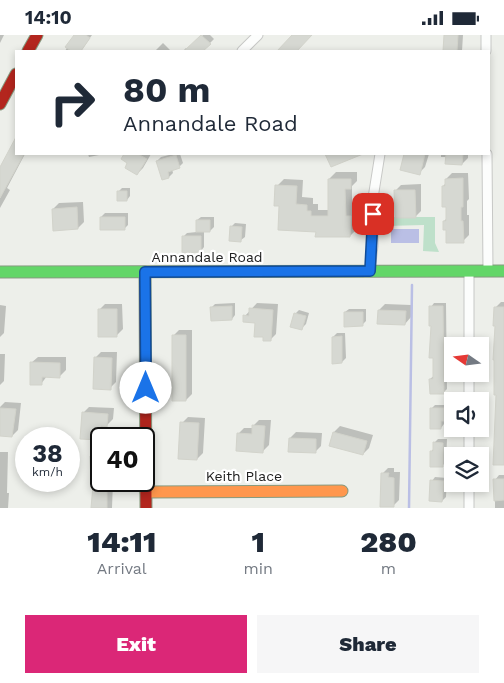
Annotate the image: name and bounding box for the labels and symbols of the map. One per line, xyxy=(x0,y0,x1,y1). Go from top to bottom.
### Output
pin xyxy=(352,193,394,235)
street label: Annandale Road xyxy=(151,249,263,265)
north arrow xyxy=(444,337,489,383)
position arrow xyxy=(119,361,171,413)
speed limit sign: 40 xyxy=(90,427,155,492)
street label: Keith Place xyxy=(206,468,282,484)

